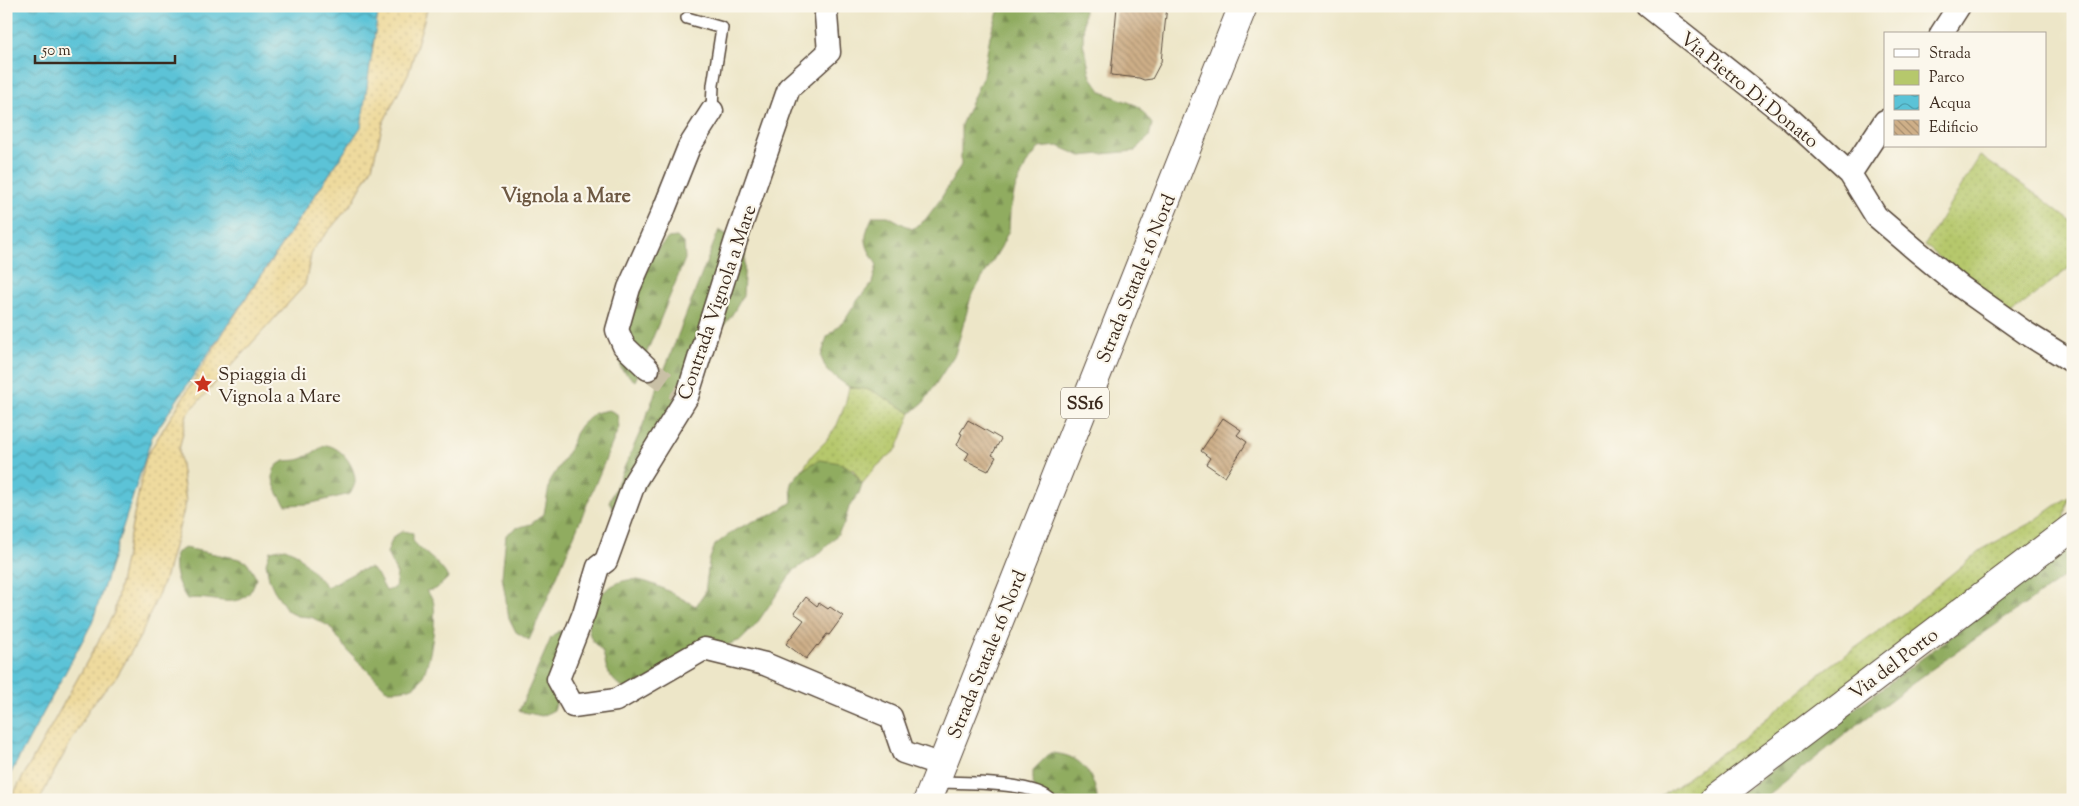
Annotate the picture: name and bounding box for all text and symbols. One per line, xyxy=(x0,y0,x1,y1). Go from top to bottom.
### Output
street label: Via Pietro Di Donato xyxy=(1673,26,1824,155)
scale bar xyxy=(35,32,175,64)
legend xyxy=(1884,32,2046,148)
text: 50 m xyxy=(41,41,71,62)
text: Strada xyxy=(1929,44,1971,65)
text: Parco xyxy=(1929,68,1965,89)
text: Acqua xyxy=(1929,94,1971,115)
text: Edificio xyxy=(1929,118,1978,139)
district label: Vignola a Mare xyxy=(501,183,631,212)
street label: Strada Statale 16 Nord xyxy=(1091,190,1184,367)
street label: Contrada Vignola a Mare xyxy=(672,201,765,404)
place label: Spiaggia di Vignola a Mare xyxy=(218,362,341,411)
place icon: Spiaggia di Vignola a Mare xyxy=(192,373,214,395)
road number: SS16 xyxy=(1061,388,1109,418)
street label: Strada Statale 16 Nord xyxy=(942,566,1035,743)
street label: Via del Porto xyxy=(1844,623,1945,707)

